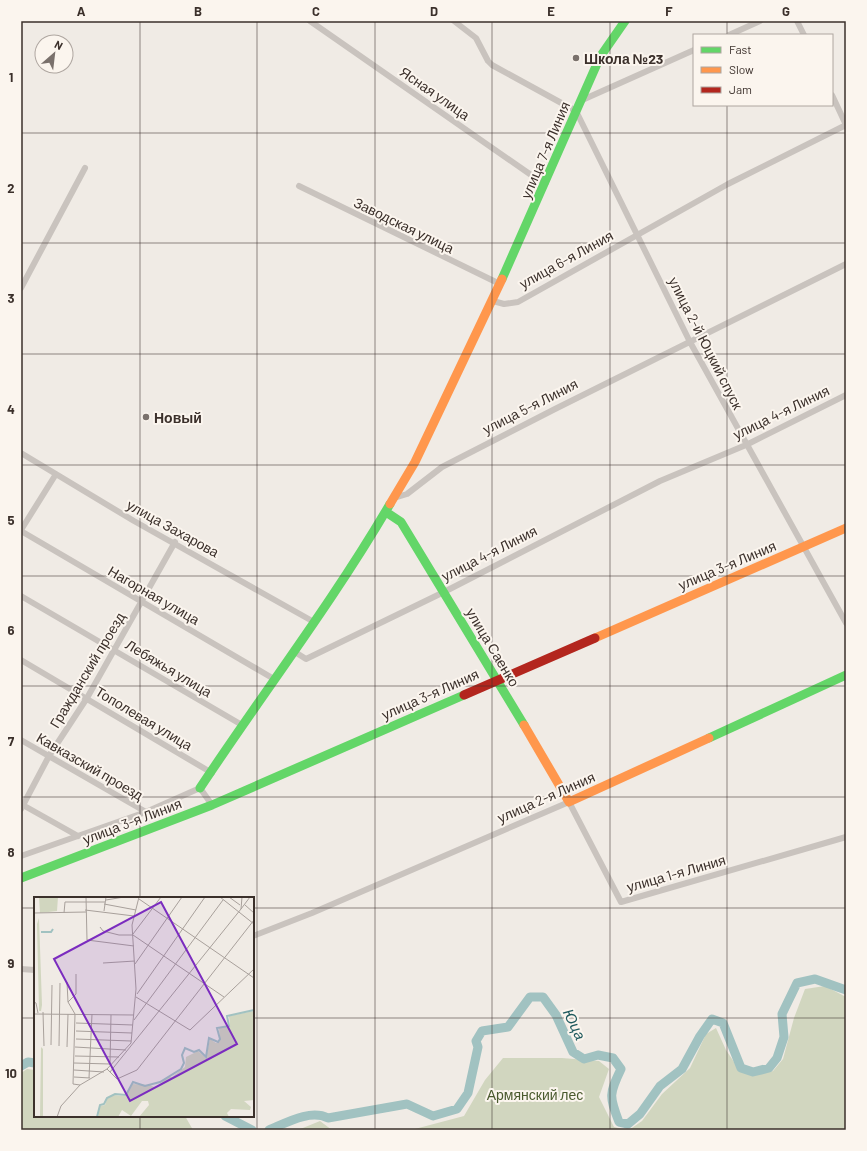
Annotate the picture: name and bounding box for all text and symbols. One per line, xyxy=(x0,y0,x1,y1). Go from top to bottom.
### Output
text: A xyxy=(77,3,86,19)
text: B xyxy=(194,3,202,19)
text: C xyxy=(312,3,320,19)
text: D xyxy=(430,3,438,19)
text: E xyxy=(547,3,555,19)
text: F xyxy=(665,3,673,19)
text: G xyxy=(782,3,790,19)
north arrow xyxy=(34,34,74,74)
legend xyxy=(693,34,833,106)
text: N xyxy=(53,37,65,52)
text: Fast xyxy=(729,42,752,56)
place label: Школа №23 xyxy=(584,50,663,67)
marker: Школа №23 xyxy=(571,53,581,63)
text: Slow xyxy=(729,62,754,76)
street label: Ясная улица xyxy=(397,63,473,123)
text: 1 xyxy=(9,69,13,85)
text: Jam xyxy=(729,82,752,96)
street label: улица 7-я Линия xyxy=(517,99,573,201)
text: 2 xyxy=(7,180,15,196)
street label: Заводская улица xyxy=(351,193,457,257)
street label: улица 6-я Линия xyxy=(516,226,616,292)
street label: улица 2-й Юцкий спуск xyxy=(665,274,747,413)
text: 3 xyxy=(7,290,15,306)
street label: улица 5-я Линия xyxy=(480,375,580,437)
street label: улица 4-я Линия xyxy=(730,381,832,443)
text: 4 xyxy=(7,401,15,417)
place label: Новый xyxy=(154,409,202,426)
marker: Новый xyxy=(141,412,151,422)
street label: улица Захарова xyxy=(124,496,222,560)
text: 5 xyxy=(7,512,15,528)
street label: улица 4-я Линия xyxy=(438,522,540,584)
street label: улица 3-я Линия xyxy=(676,537,778,593)
street label: Нагорная улица xyxy=(105,562,203,628)
street label: улица Саенко xyxy=(463,605,523,690)
street label: Гражданский проезд xyxy=(46,609,128,731)
text: 6 xyxy=(8,622,15,638)
street label: Лебяжья улица xyxy=(123,636,215,701)
street label: улица 3-я Линия xyxy=(379,665,481,723)
street label: Тополевая улица xyxy=(92,682,196,754)
street label: Кавказский проезд xyxy=(34,729,146,803)
text: 7 xyxy=(8,733,15,749)
street label: улица 2-я Линия xyxy=(495,768,597,826)
street label: улица 3-я Линия xyxy=(80,794,184,848)
text: 8 xyxy=(7,844,15,860)
street label: улица 1-я Линия xyxy=(625,851,727,895)
inset map xyxy=(34,897,254,1117)
text: 9 xyxy=(8,955,15,971)
water label: Юца xyxy=(560,1005,590,1043)
text: 10 xyxy=(5,1065,17,1081)
park label: Армянский лес xyxy=(487,1086,583,1103)

